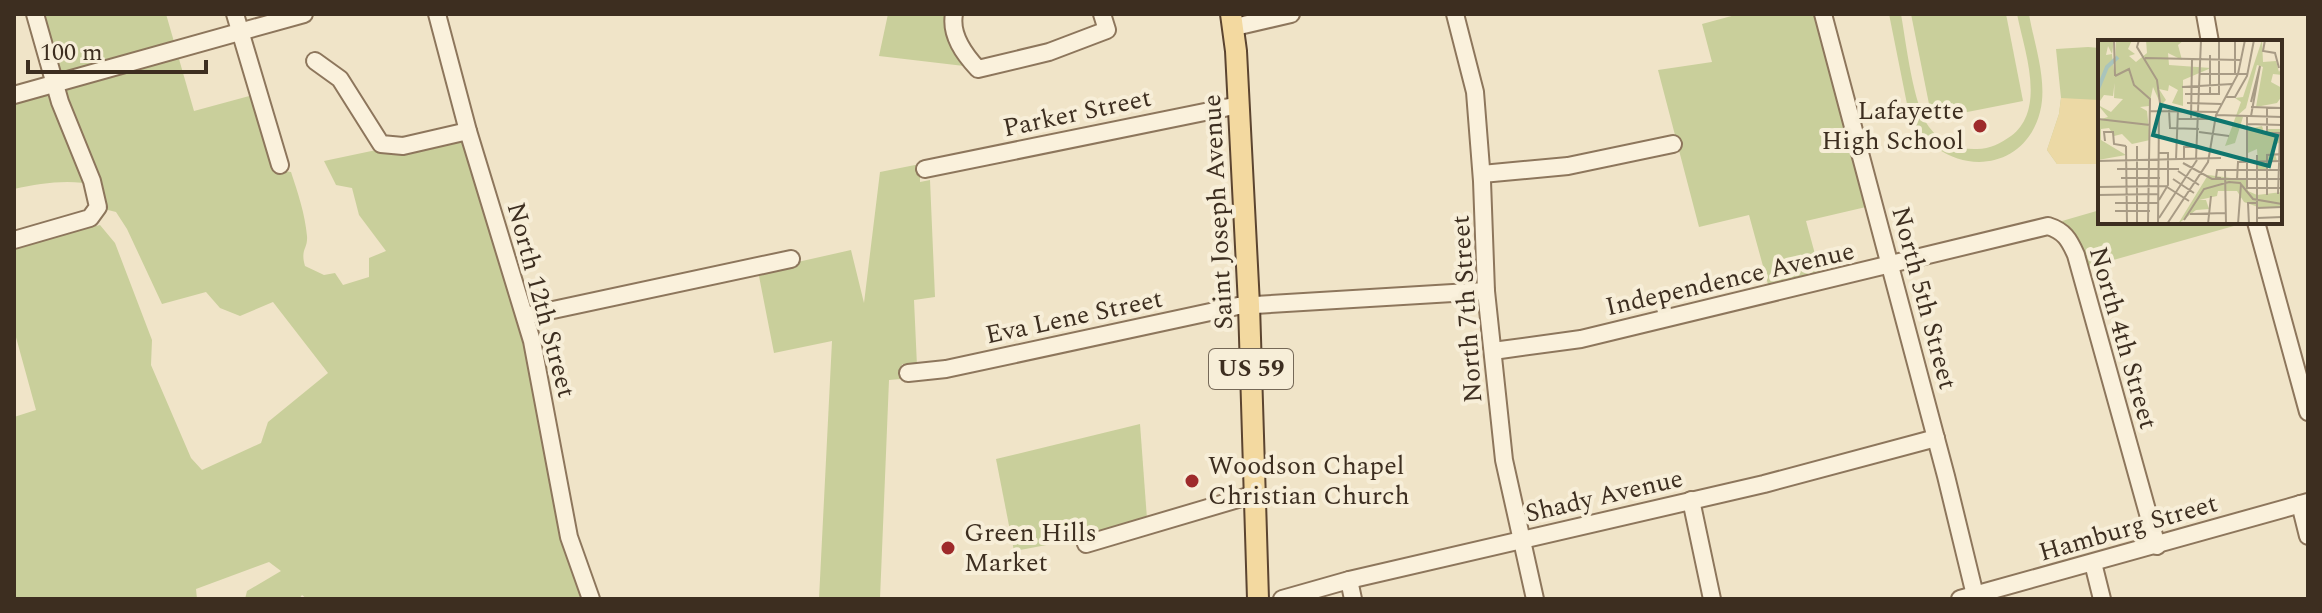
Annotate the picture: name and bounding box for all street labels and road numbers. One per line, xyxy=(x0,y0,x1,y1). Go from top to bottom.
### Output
street label: Parker Street xyxy=(999,78,1155,148)
street label: Saint Joseph Avenue xyxy=(1192,93,1244,331)
street label: North 12th Street xyxy=(496,198,586,402)
street label: North 5th Street xyxy=(1880,202,1968,394)
street label: North 7th Street xyxy=(1440,214,1494,404)
street label: Independence Avenue xyxy=(1601,231,1859,327)
street label: North 4th Street xyxy=(2078,242,2168,434)
street label: Eva Lene Street xyxy=(982,279,1166,355)
road number: US 59 xyxy=(1209,349,1293,389)
street label: Shady Avenue xyxy=(1521,458,1687,534)
street label: Hamburg Street xyxy=(2034,483,2222,573)

